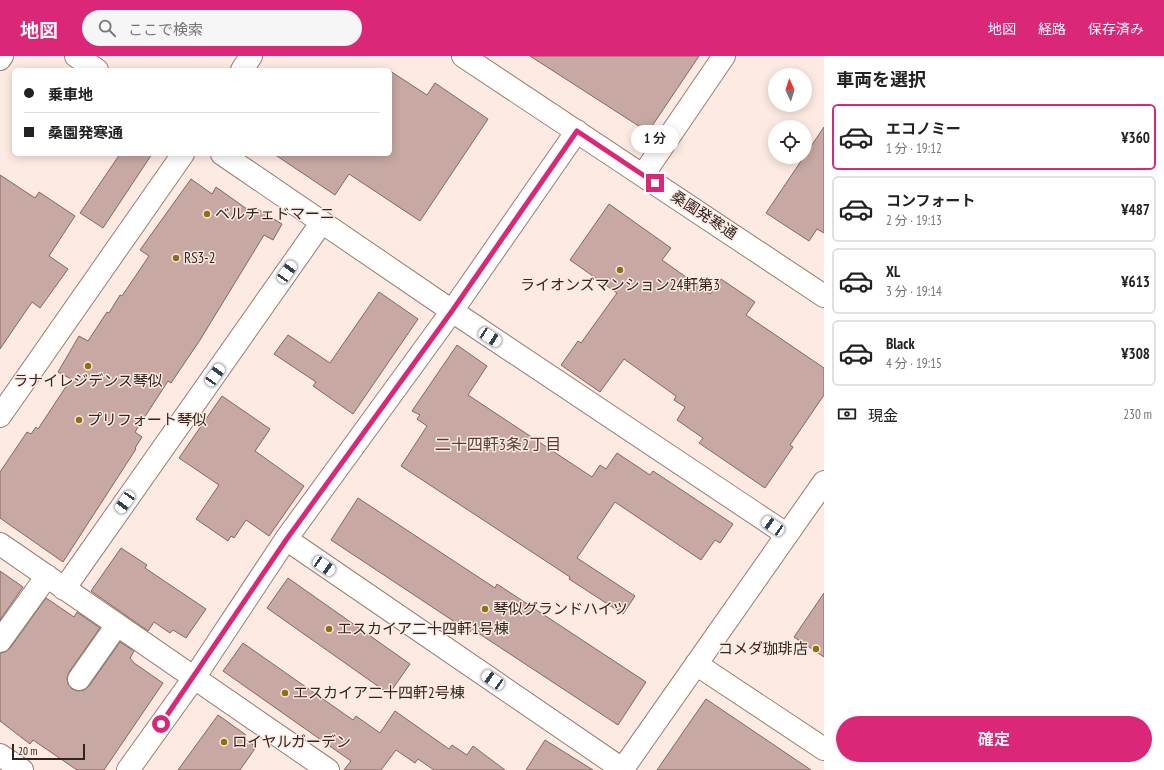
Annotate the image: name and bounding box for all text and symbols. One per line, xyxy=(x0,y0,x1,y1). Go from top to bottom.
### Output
search box xyxy=(82,10,362,46)
icon: search xyxy=(96,17,118,39)
text: 地図 xyxy=(20,18,58,42)
text: ここで検索 xyxy=(128,20,203,39)
text: 地図 xyxy=(988,20,1016,38)
text: 経路 xyxy=(1038,20,1066,38)
text: 保存済み xyxy=(1088,20,1144,38)
north arrow xyxy=(768,68,812,112)
map controls xyxy=(768,68,812,164)
text: 車両を選択 xyxy=(836,68,926,91)
text: 乗車地 xyxy=(48,85,93,104)
icon: car xyxy=(838,119,874,155)
text: エコノミー xyxy=(886,119,961,138)
button: locate xyxy=(768,120,812,164)
text: 桑園発寒通 xyxy=(48,123,123,142)
callout: 1 分 xyxy=(631,125,679,153)
text: ¥360 xyxy=(1121,128,1150,147)
text: 1 分 xyxy=(644,130,666,147)
text: 1 分 · 19:12 xyxy=(886,140,942,157)
route end xyxy=(646,174,664,192)
street label: 桑園発寒通 xyxy=(668,186,741,243)
icon: car xyxy=(838,191,874,227)
text: コンフォート xyxy=(886,191,976,210)
text: ¥487 xyxy=(1121,200,1150,219)
place label: ベルチェドマーニ xyxy=(215,204,335,223)
marker: ベルチェドマーニ xyxy=(202,209,212,219)
text: 2 分 · 19:13 xyxy=(886,212,942,229)
place label: RS3-2 xyxy=(184,248,216,267)
marker: RS3-2 xyxy=(171,253,181,263)
car xyxy=(275,259,299,285)
text: XL xyxy=(886,262,900,281)
icon: car xyxy=(838,263,874,299)
marker: ライオンズマンション24軒第3 xyxy=(615,265,625,275)
text: ¥613 xyxy=(1121,272,1150,291)
place label: ライオンズマンション24軒第3 xyxy=(520,275,720,294)
text: 3 分 · 19:14 xyxy=(886,283,942,300)
car xyxy=(477,325,503,349)
text: Black xyxy=(886,334,915,353)
icon: car xyxy=(838,335,874,371)
text: ¥308 xyxy=(1121,344,1150,363)
text: 4 分 · 19:15 xyxy=(886,355,942,372)
marker: ラナイレジデンス琴似 xyxy=(83,361,93,371)
car xyxy=(203,362,227,388)
place label: ラナイレジデンス琴似 xyxy=(13,371,163,390)
icon: cash xyxy=(836,403,858,425)
text: 現金 xyxy=(868,406,898,425)
text: 230 m xyxy=(1123,406,1152,423)
place label: プリフォート琴似 xyxy=(87,410,207,429)
marker: プリフォート琴似 xyxy=(74,415,84,425)
district label: 二十四軒3条2丁目 xyxy=(435,434,561,454)
car xyxy=(113,489,137,515)
car xyxy=(760,514,786,538)
car xyxy=(311,554,337,578)
place label: 琴似グランドハイツ xyxy=(493,599,628,618)
marker: 琴似グランドハイツ xyxy=(480,604,490,614)
place label: エスカイア二十四軒1号棟 xyxy=(337,619,509,638)
marker: エスカイア二十四軒1号棟 xyxy=(324,624,334,634)
place label: コメダ珈琲店 xyxy=(718,639,808,658)
marker: コメダ珈琲店 xyxy=(811,644,821,654)
car xyxy=(480,668,506,692)
place label: エスカイア二十四軒2号棟 xyxy=(293,683,465,702)
marker: エスカイア二十四軒2号棟 xyxy=(280,688,290,698)
route start xyxy=(152,715,170,733)
button: 確定 xyxy=(836,716,1152,762)
place label: ロイヤルガーデン xyxy=(232,732,351,751)
marker: ロイヤルガーデン xyxy=(219,737,229,747)
scale bar xyxy=(12,742,85,761)
text: 20 m xyxy=(18,744,37,758)

